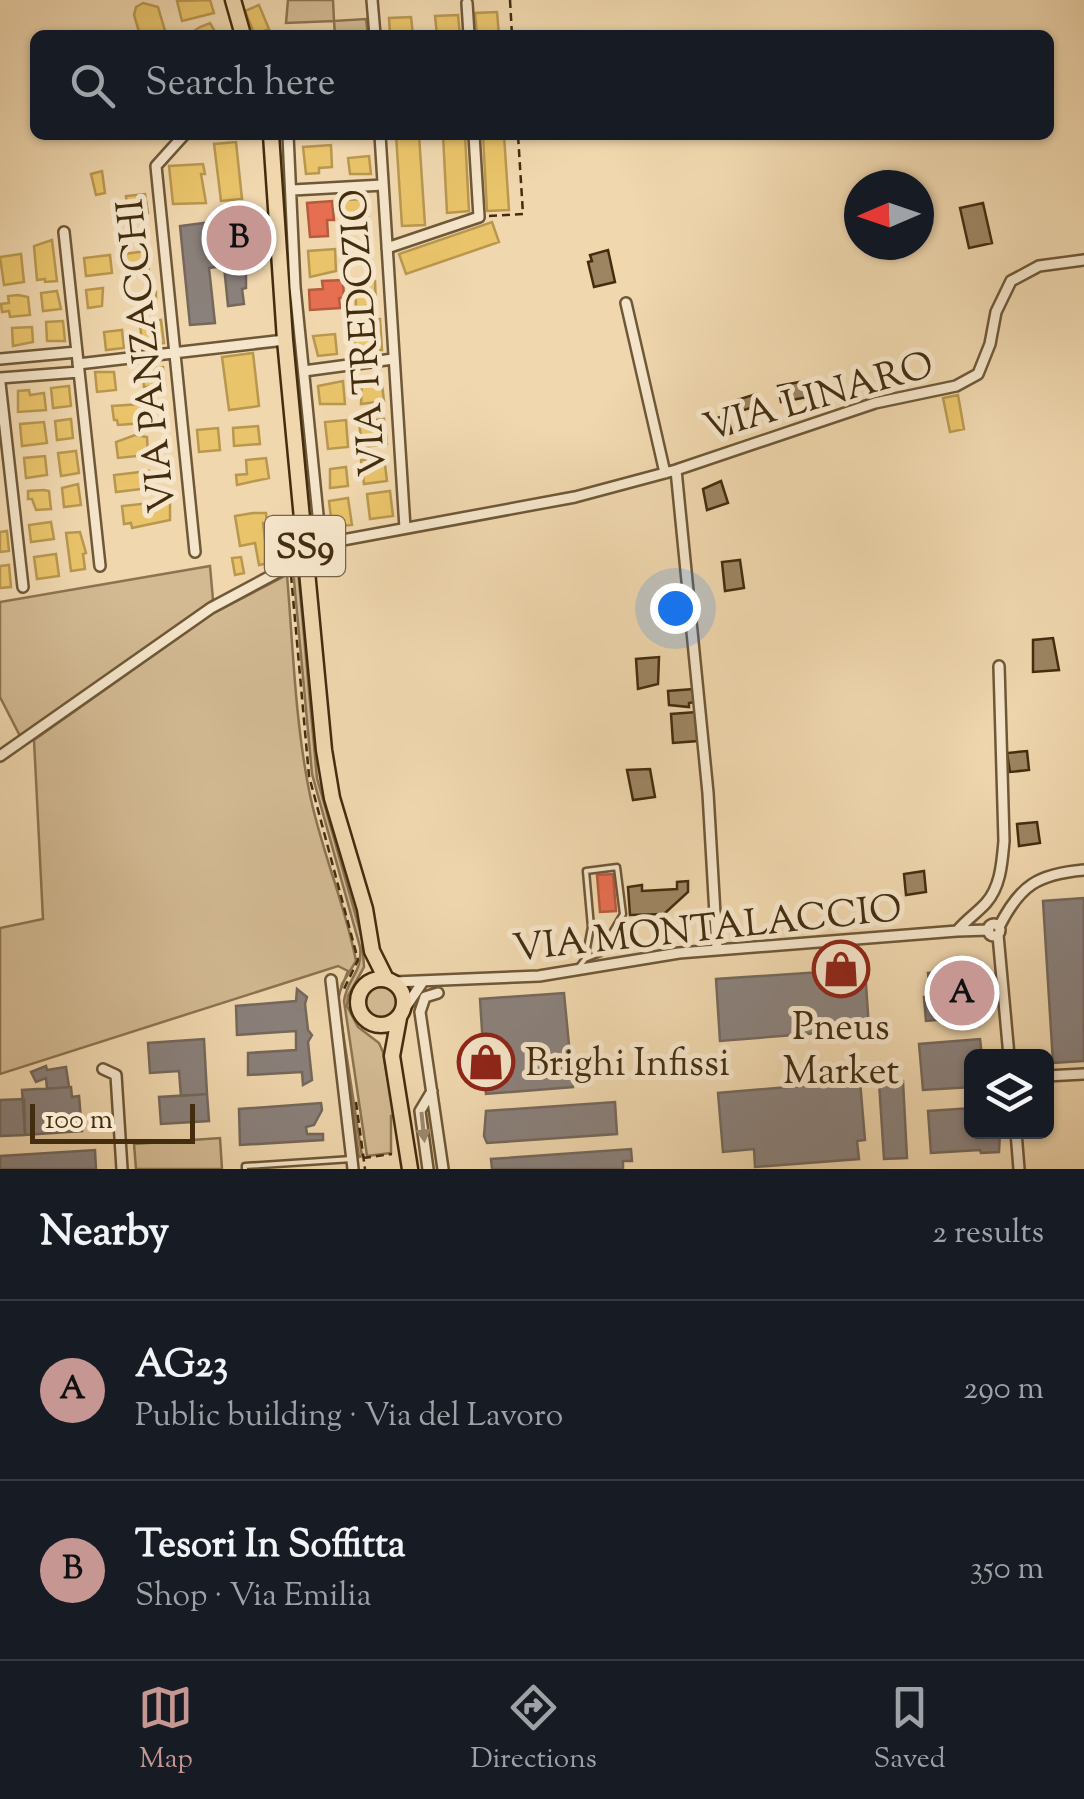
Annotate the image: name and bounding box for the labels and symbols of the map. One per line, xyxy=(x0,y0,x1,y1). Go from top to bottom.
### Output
north arrow xyxy=(844,170,934,260)
street label: VIA TREDOZIO xyxy=(329,187,403,478)
street label: VIA PANZACCHI xyxy=(106,196,192,515)
pin: B xyxy=(206,200,272,276)
street label: VIA LINARO xyxy=(698,340,940,457)
road number: SS9 xyxy=(265,516,345,576)
your location xyxy=(650,583,701,634)
street label: VIA MONTALACCIO xyxy=(510,884,905,978)
shop icon: Pneus Market xyxy=(811,939,871,999)
pin: A xyxy=(930,956,994,1030)
place label: Pneus Market xyxy=(783,1003,899,1101)
shop icon: Brighi Infissi xyxy=(456,1032,516,1092)
place label: Brighi Infissi xyxy=(525,1039,730,1093)
scale bar xyxy=(30,1099,195,1144)
one-way arrow xyxy=(415,1112,431,1144)

